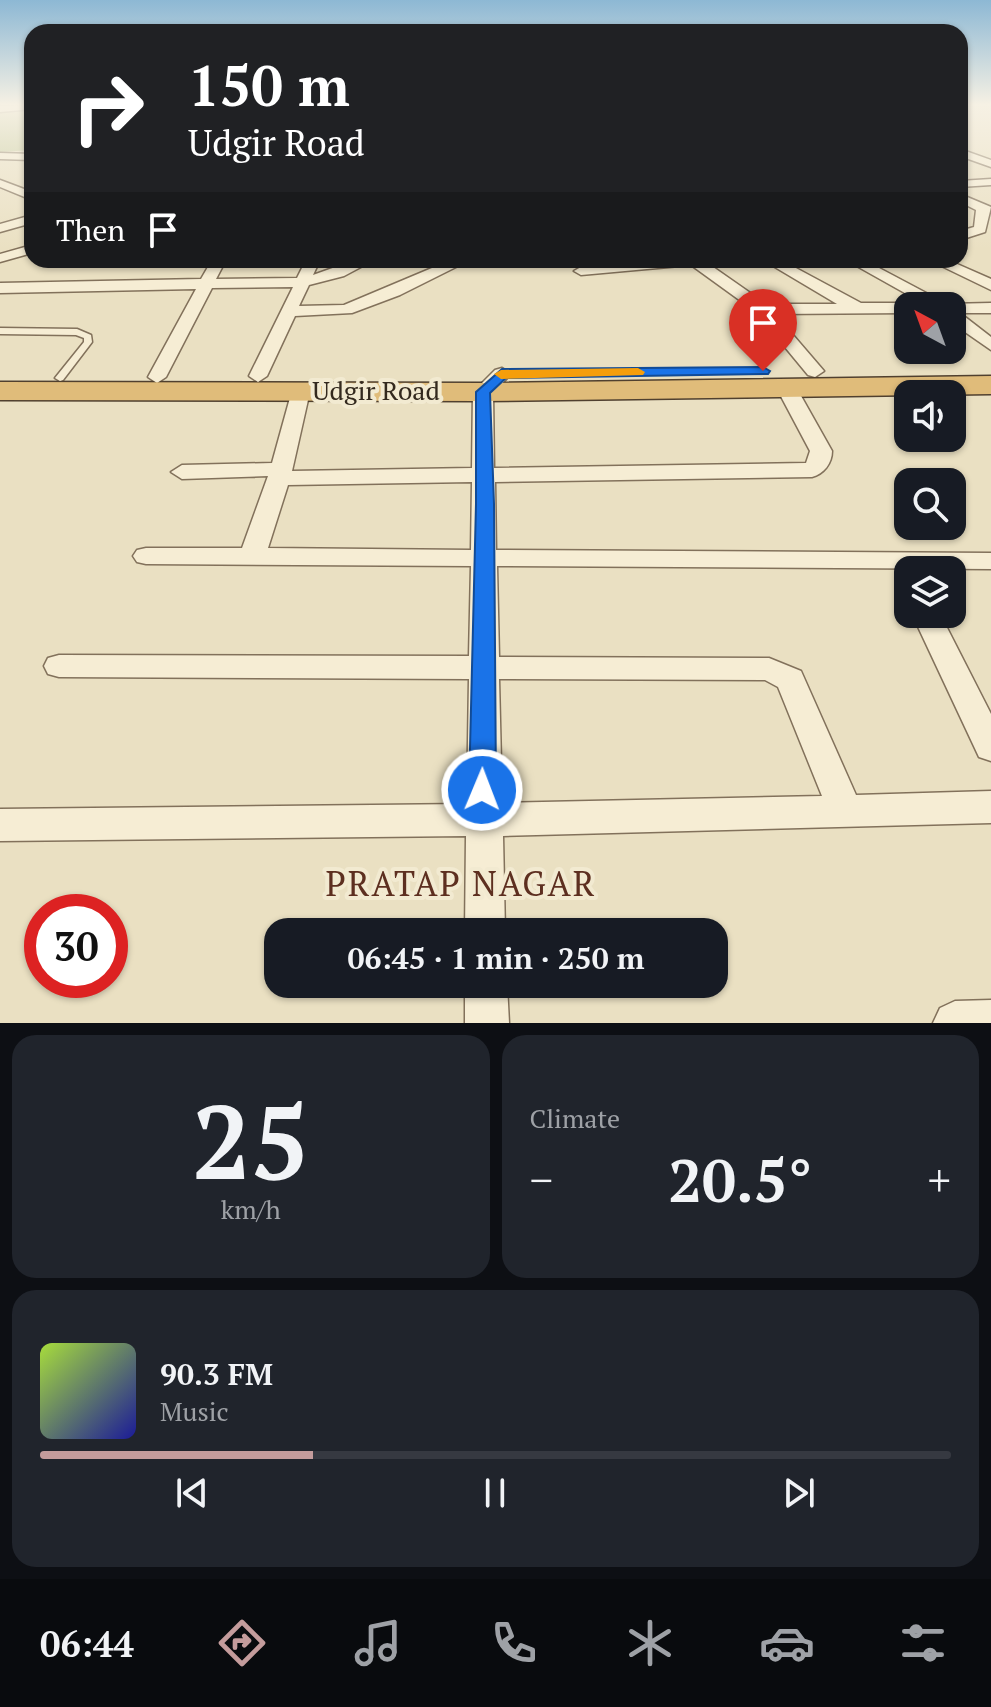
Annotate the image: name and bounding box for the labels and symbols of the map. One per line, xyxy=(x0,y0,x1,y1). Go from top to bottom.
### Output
pin xyxy=(729,289,797,371)
north arrow xyxy=(894,292,966,364)
street label: Udgir Road xyxy=(312,373,440,407)
position arrow xyxy=(440,748,524,832)
district label: PRATAP NAGAR xyxy=(326,861,596,906)
speed limit sign: 30 xyxy=(24,894,128,998)

